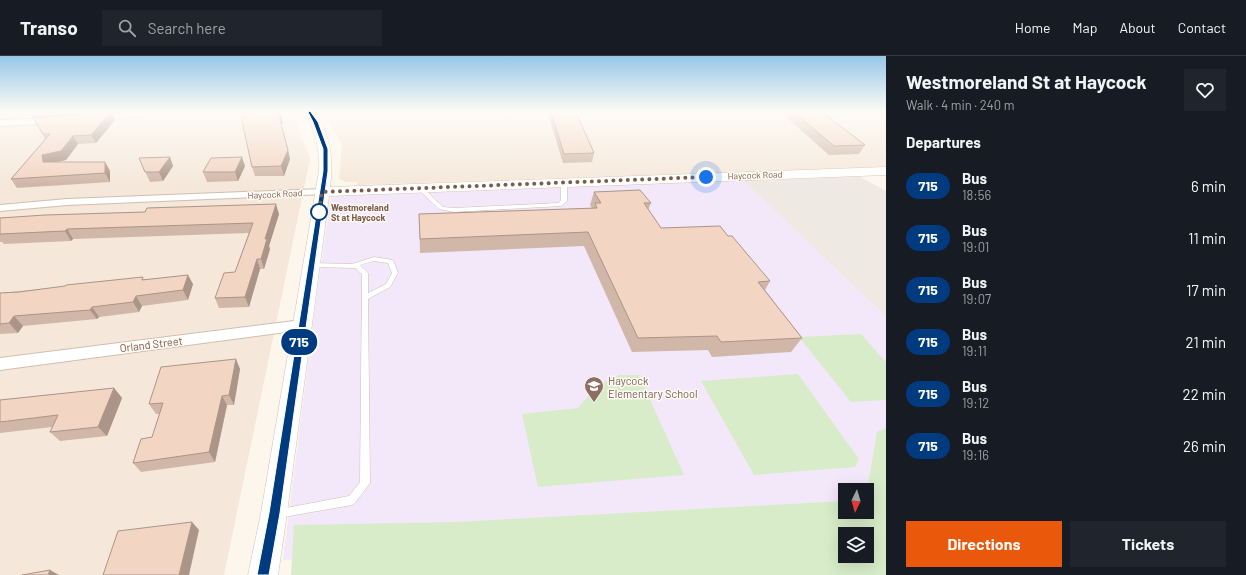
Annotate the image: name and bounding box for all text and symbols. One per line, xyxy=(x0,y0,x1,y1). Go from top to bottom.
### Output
search box xyxy=(102,10,382,46)
text: Transo xyxy=(20,16,78,39)
icon: search xyxy=(116,17,138,39)
text: Search here xyxy=(148,19,226,37)
text: Home xyxy=(1015,19,1051,36)
text: Map xyxy=(1073,19,1097,36)
text: About xyxy=(1119,19,1156,36)
text: Contact xyxy=(1178,19,1226,36)
button: heart xyxy=(1184,69,1226,111)
text: Westmoreland St at Haycock xyxy=(906,70,1147,93)
text: Walk · 4 min · 240 m xyxy=(906,97,1014,113)
text: Departures xyxy=(906,133,981,151)
your location xyxy=(696,167,716,187)
street label: Haycock Road xyxy=(727,169,783,181)
text: Bus xyxy=(962,169,987,187)
text: 715 xyxy=(918,177,938,194)
text: 6 min xyxy=(1191,177,1226,195)
street label: Haycock Road xyxy=(247,187,303,201)
text: 18:56 xyxy=(962,187,991,203)
place label: Westmoreland St at Haycock xyxy=(331,202,389,223)
marker: Westmoreland St at Haycock xyxy=(310,203,328,221)
text: Bus xyxy=(962,221,987,239)
text: 715 xyxy=(918,229,938,246)
text: 11 min xyxy=(1188,229,1226,247)
text: 19:01 xyxy=(962,239,989,255)
text: Bus xyxy=(962,273,987,291)
text: 715 xyxy=(918,281,938,298)
text: 17 min xyxy=(1186,281,1226,299)
text: 19:07 xyxy=(962,291,991,307)
text: Bus xyxy=(962,325,987,343)
line badge: 715 xyxy=(276,329,322,355)
text: 715 xyxy=(289,333,309,350)
text: 715 xyxy=(918,333,938,350)
text: 21 min xyxy=(1186,333,1226,351)
street label: Orland Street xyxy=(119,334,183,354)
text: 19:11 xyxy=(962,343,987,359)
place label: Haycock Elementary School xyxy=(608,374,698,400)
school or university icon: Haycock Elementary School xyxy=(583,375,605,403)
text: Bus xyxy=(962,377,987,395)
text: 715 xyxy=(918,385,938,402)
text: 22 min xyxy=(1183,385,1226,403)
text: 19:12 xyxy=(962,395,989,411)
text: Bus xyxy=(962,429,987,447)
text: 715 xyxy=(918,437,938,454)
text: 26 min xyxy=(1183,437,1226,455)
text: 19:16 xyxy=(962,447,989,463)
north arrow xyxy=(838,483,874,519)
map controls xyxy=(838,483,874,563)
button: Directions xyxy=(906,521,1062,567)
button: Tickets xyxy=(1070,521,1226,567)
button: layers xyxy=(838,527,874,563)

